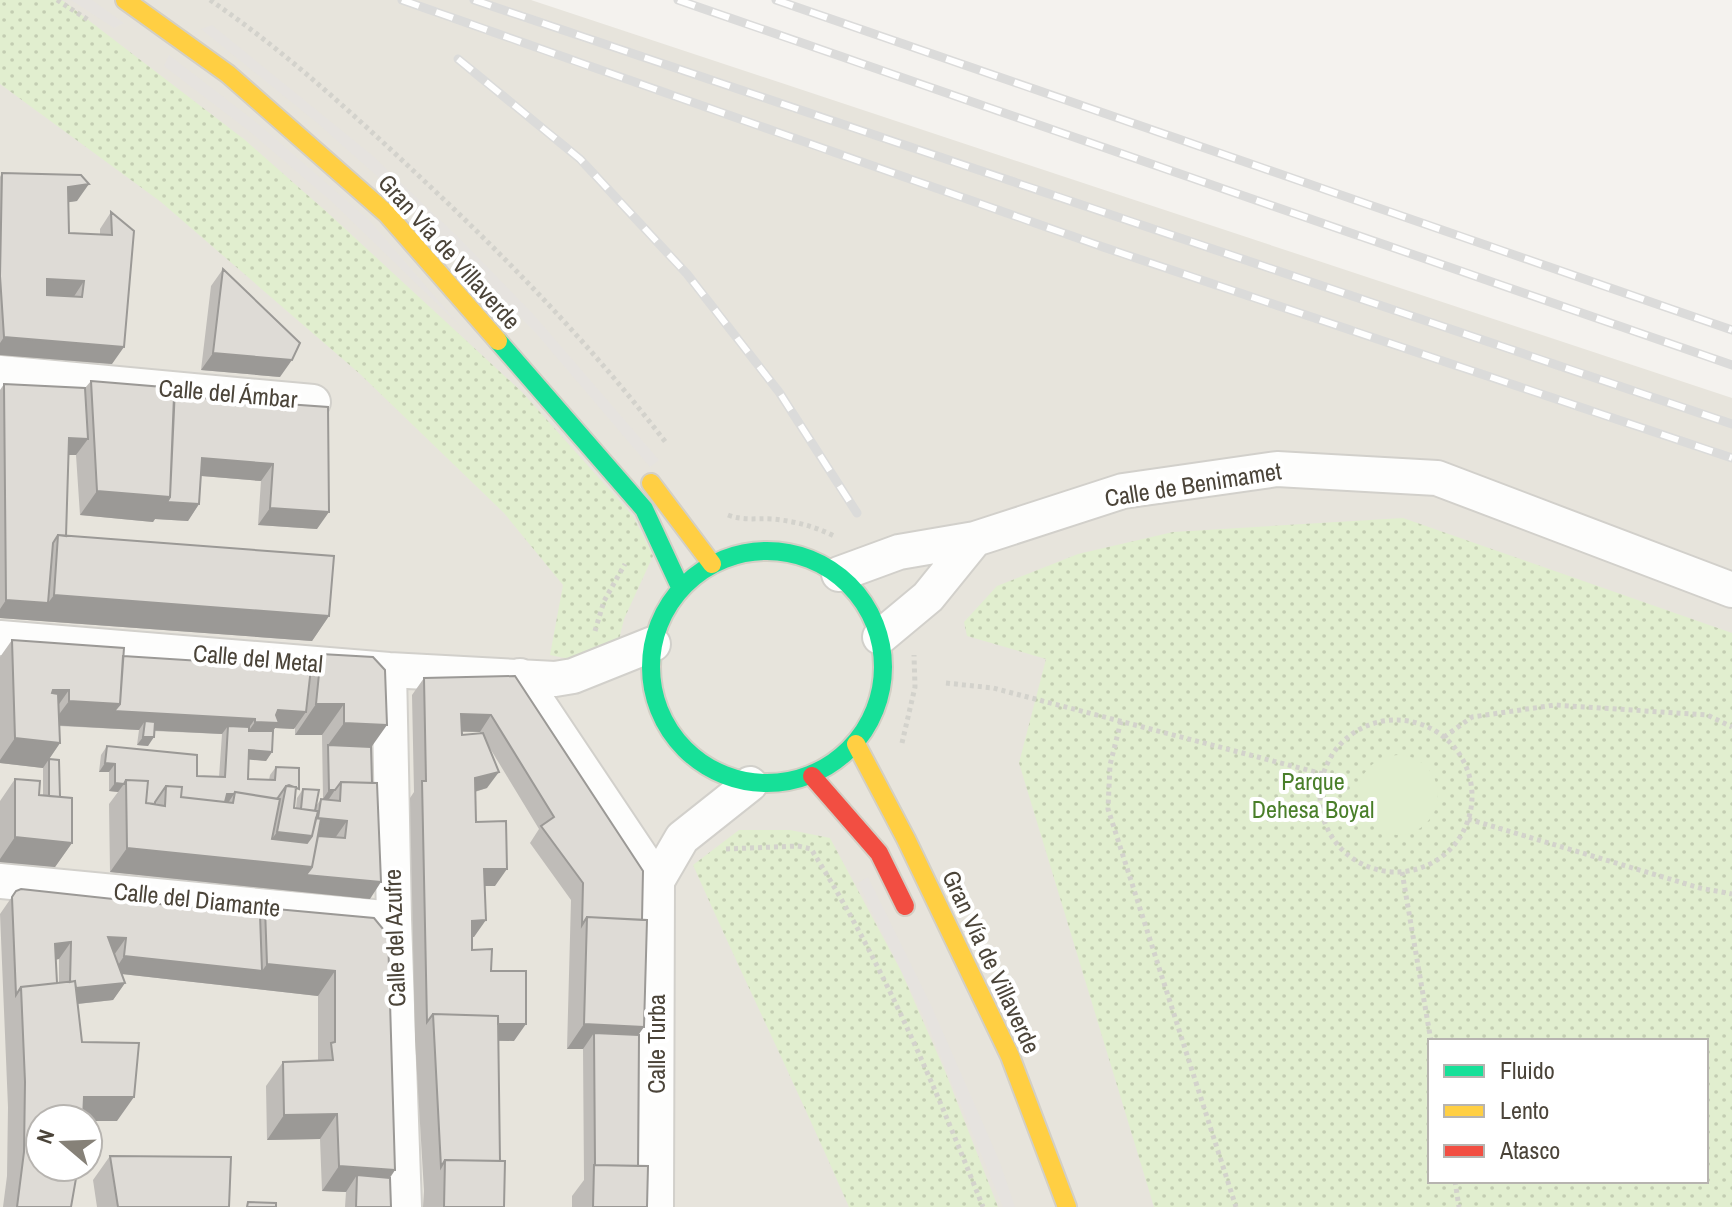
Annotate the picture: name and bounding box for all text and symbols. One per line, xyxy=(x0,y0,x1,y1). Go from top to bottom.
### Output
street label: Gran Vía de Villaverde xyxy=(371,167,528,336)
street label: Calle del Ámbar xyxy=(157,371,299,415)
street label: Calle de Benimamet xyxy=(1102,454,1284,514)
street label: Calle del Metal xyxy=(192,636,324,680)
park label: Parque Dehesa Boyal xyxy=(1252,765,1374,825)
street label: Gran Vía de Villaverde xyxy=(935,865,1048,1058)
street label: Calle del Azufre xyxy=(376,869,412,1007)
street label: Calle del Diamante xyxy=(112,874,282,924)
street label: Calle Turba xyxy=(640,994,672,1094)
legend xyxy=(1428,1039,1708,1183)
text: Fluido xyxy=(1500,1054,1555,1086)
text: Lento xyxy=(1500,1094,1549,1126)
north arrow xyxy=(24,1103,104,1183)
text: N xyxy=(29,1125,61,1148)
text: Atasco xyxy=(1499,1134,1560,1166)

